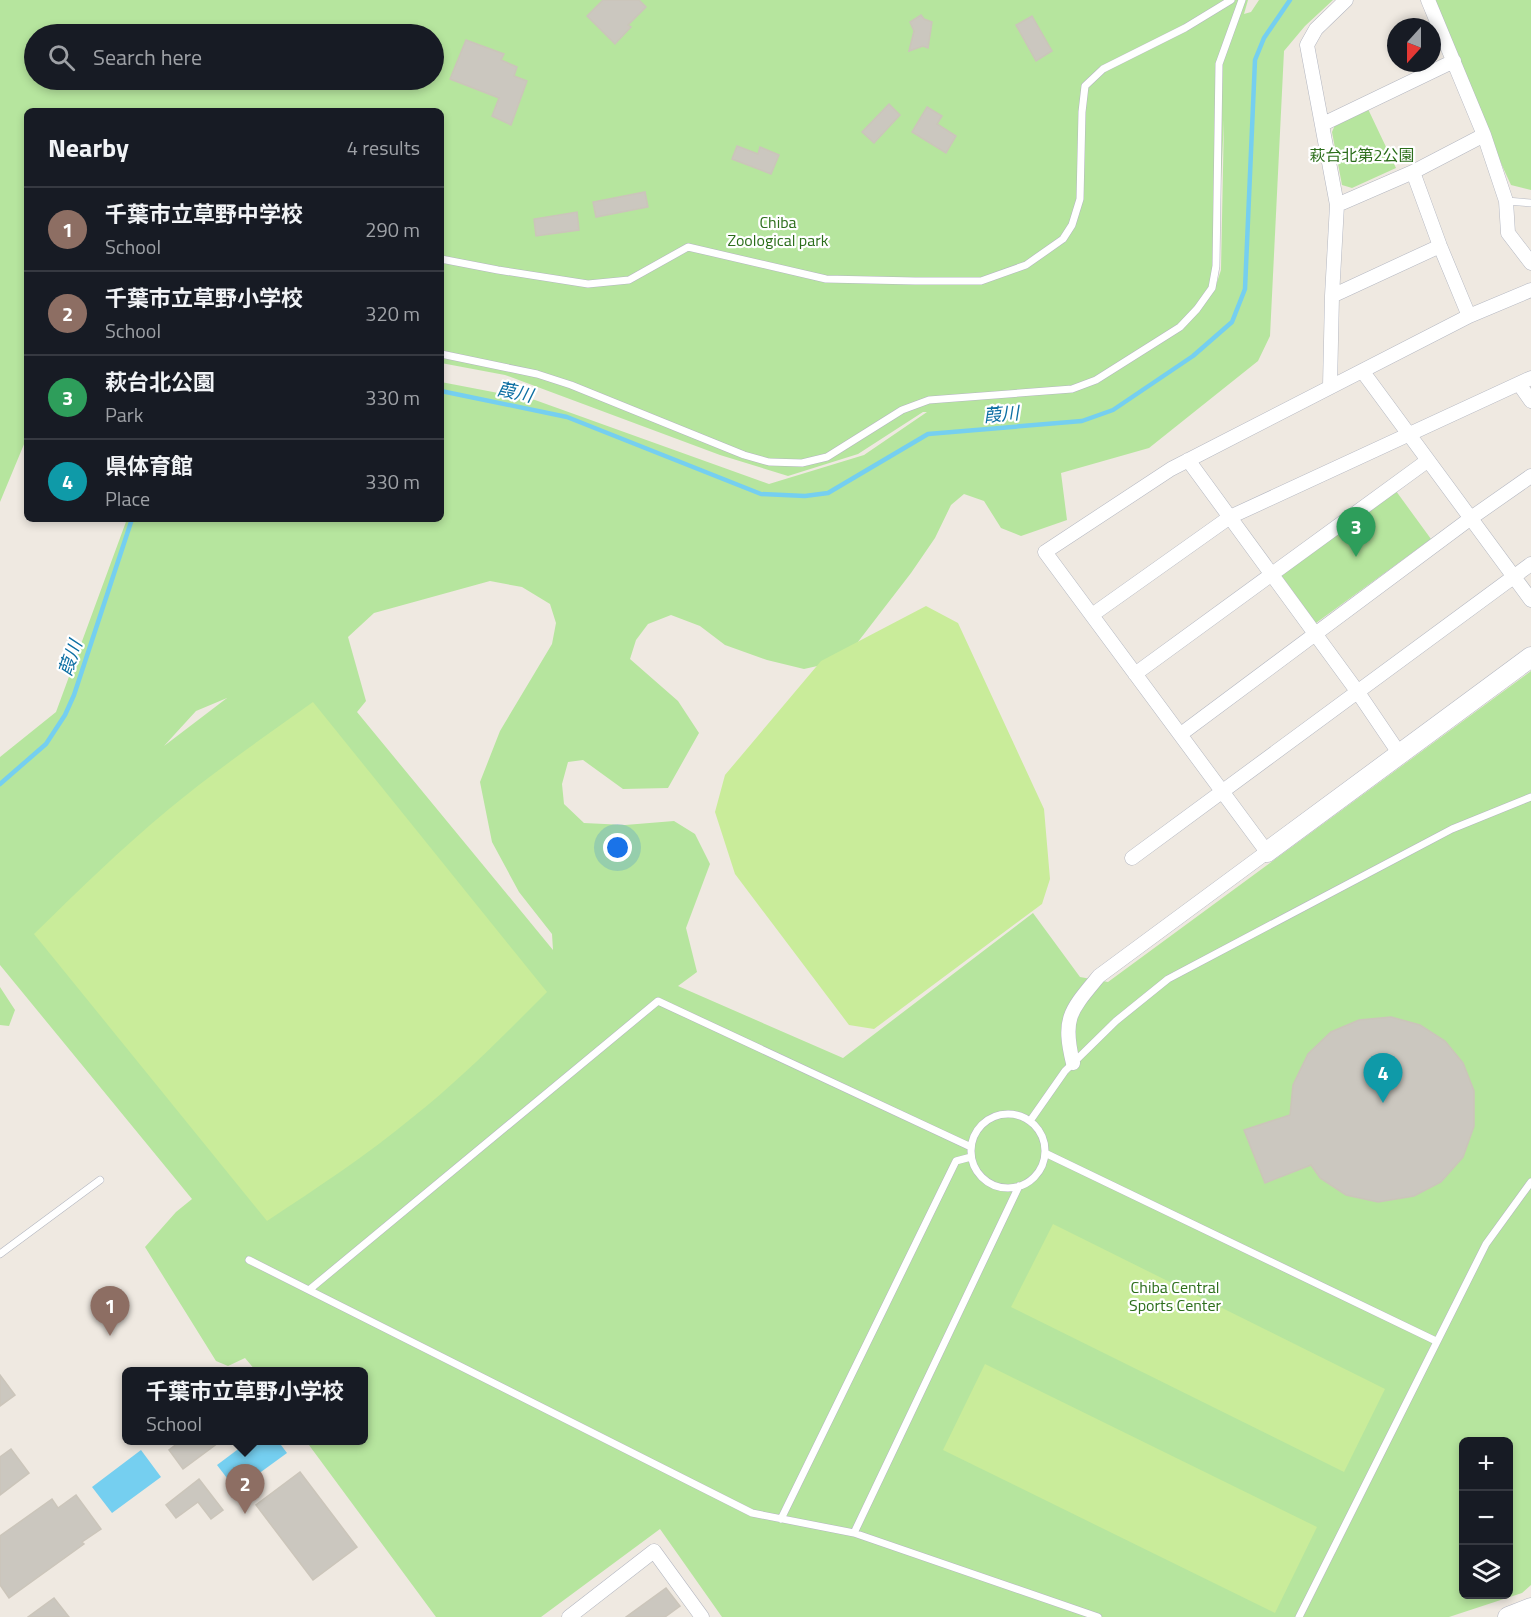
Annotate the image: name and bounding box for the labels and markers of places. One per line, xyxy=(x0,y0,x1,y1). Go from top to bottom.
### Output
pin: 3 xyxy=(1336,508,1376,557)
pin: 4 xyxy=(1364,1054,1402,1103)
pin: 1 xyxy=(90,1286,130,1336)
pin: 2 xyxy=(226,1464,264,1514)

